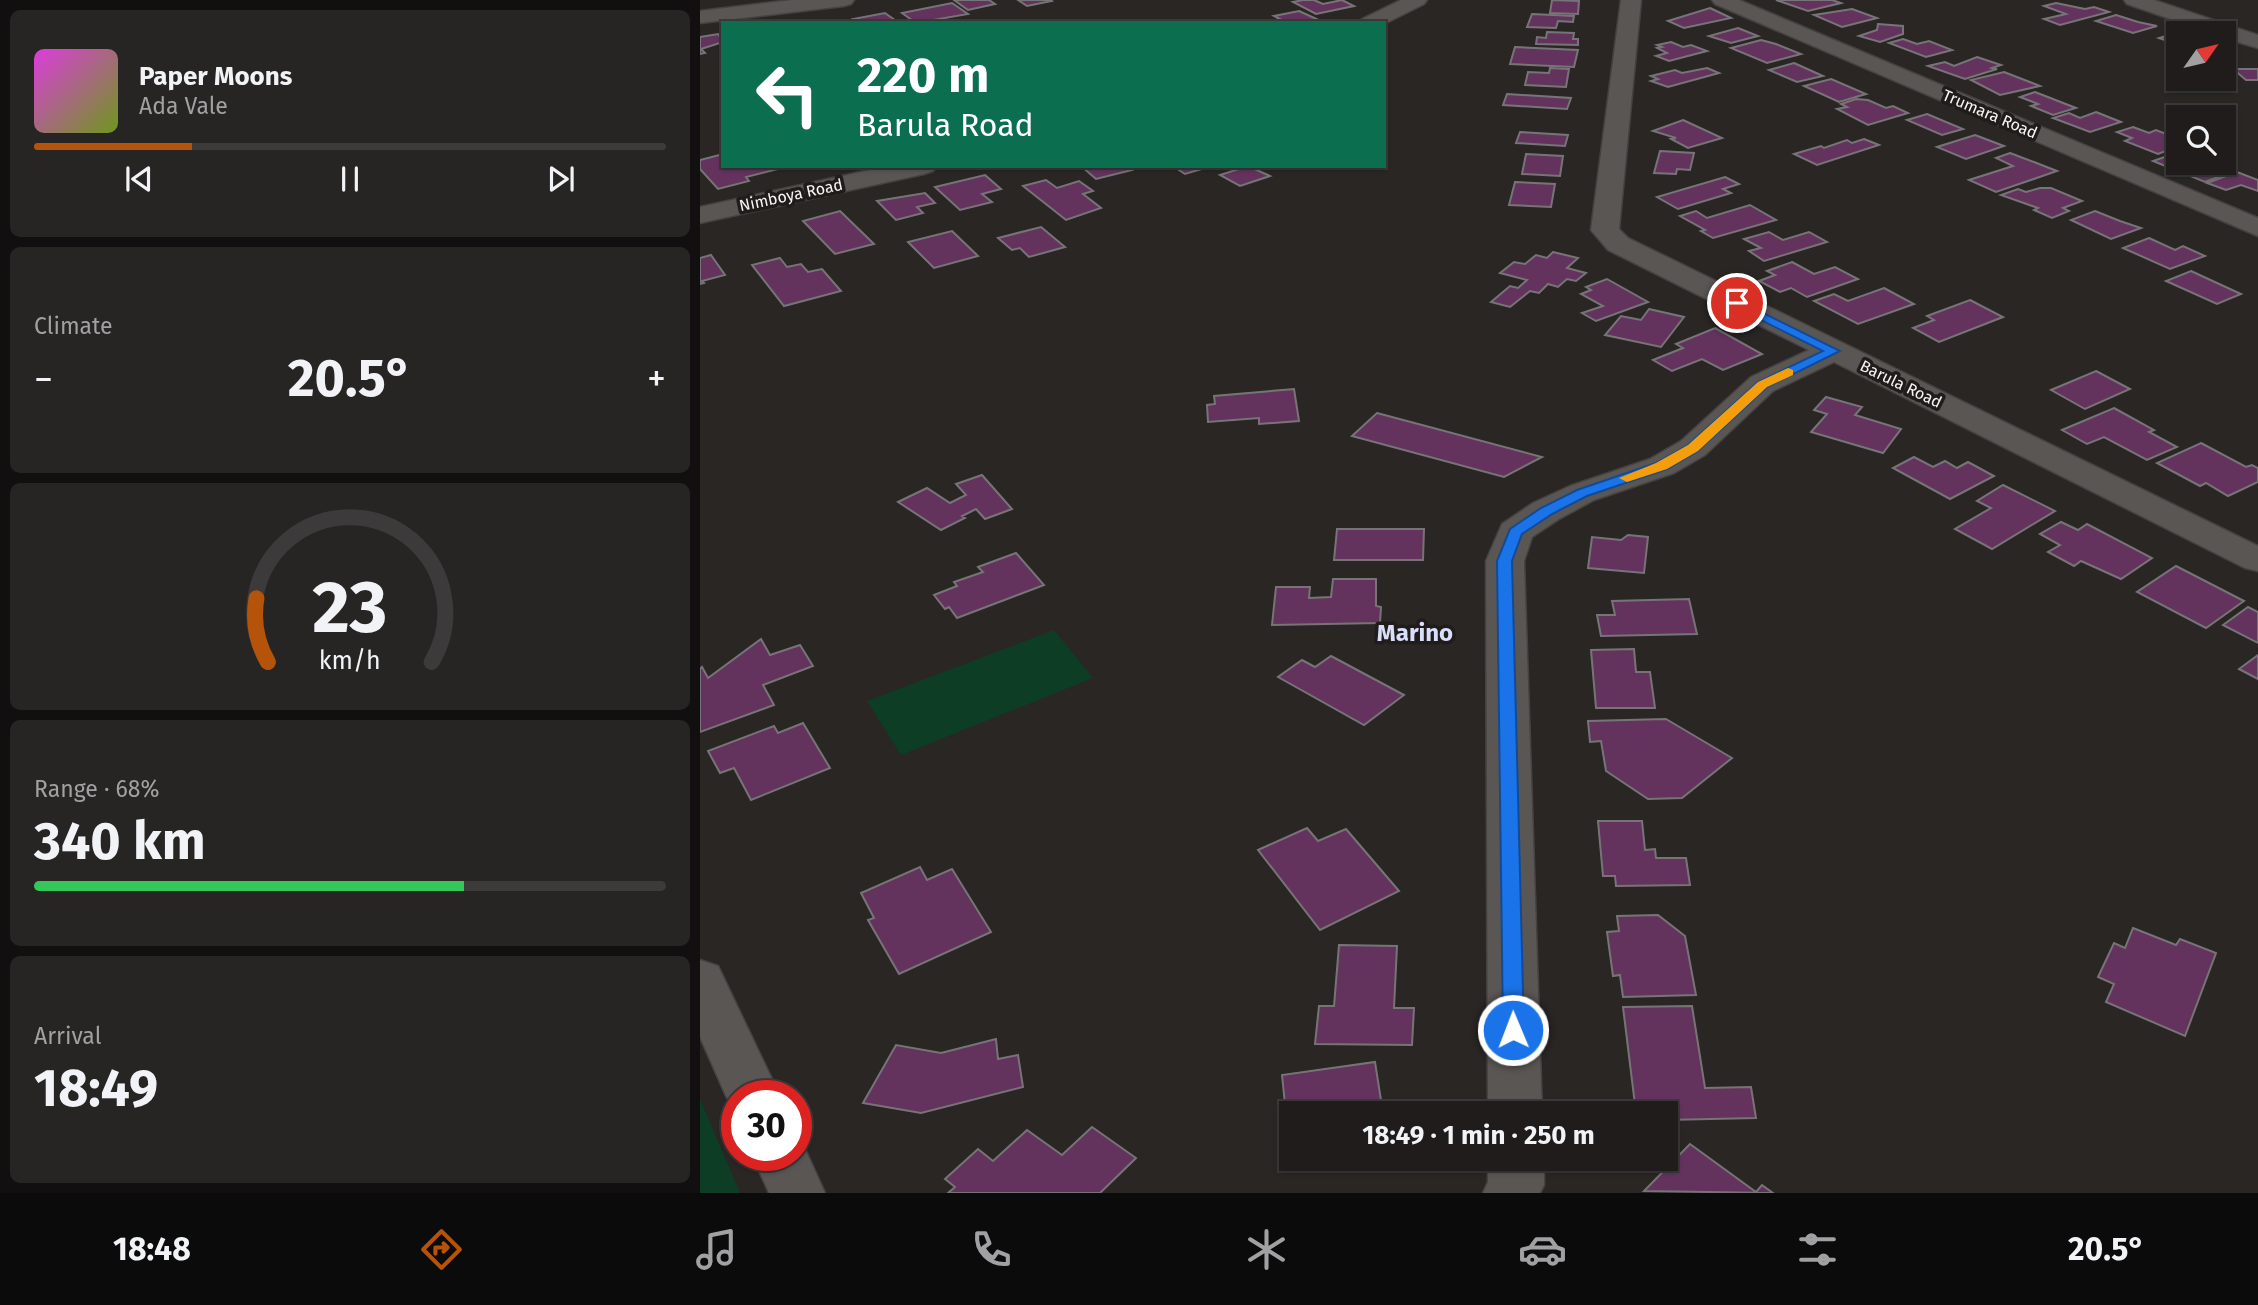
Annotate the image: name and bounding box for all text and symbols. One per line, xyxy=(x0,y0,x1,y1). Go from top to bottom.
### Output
north arrow xyxy=(2166,21,2236,91)
map controls xyxy=(2166,21,2236,175)
text: 220 m xyxy=(857,46,989,105)
icon: left xyxy=(742,49,833,140)
text: Paper Moons xyxy=(139,61,292,92)
street label: Trumara Road xyxy=(1940,85,2040,143)
text: Ada Vale xyxy=(139,92,228,120)
button: search xyxy=(2166,105,2236,175)
text: Barula Road xyxy=(857,106,1034,144)
icon: previous xyxy=(120,160,158,198)
icon: pause xyxy=(331,160,369,198)
icon: next xyxy=(542,160,580,198)
street label: Nimboya Road xyxy=(737,175,845,215)
pin xyxy=(1707,273,1767,333)
icon: arrive xyxy=(1718,284,1756,322)
text: Climate xyxy=(34,312,113,340)
text: 20.5° xyxy=(288,347,412,410)
text: − xyxy=(34,356,53,402)
text: + xyxy=(647,356,666,402)
street label: Barula Road xyxy=(1857,356,1945,412)
text: 23 xyxy=(312,565,388,652)
district label: Marino xyxy=(1377,619,1453,647)
text: km/h xyxy=(319,646,381,676)
text: Range · 68% xyxy=(34,775,159,803)
text: 340 km xyxy=(34,810,206,873)
position arrow xyxy=(1476,993,1550,1067)
text: Arrival xyxy=(34,1022,101,1050)
text: 18:49 xyxy=(34,1057,158,1120)
speed limit sign: 30 xyxy=(721,1080,812,1171)
text: 18:49 · 1 min · 250 m xyxy=(1362,1120,1595,1151)
icon: directions xyxy=(417,1225,466,1274)
icon: music xyxy=(692,1225,741,1274)
icon: phone xyxy=(967,1225,1016,1274)
icon: climate xyxy=(1242,1225,1291,1274)
icon: car xyxy=(1518,1225,1567,1274)
icon: filters xyxy=(1793,1225,1842,1274)
text: 18:48 xyxy=(113,1230,191,1268)
text: 20.5° xyxy=(2068,1230,2145,1268)

